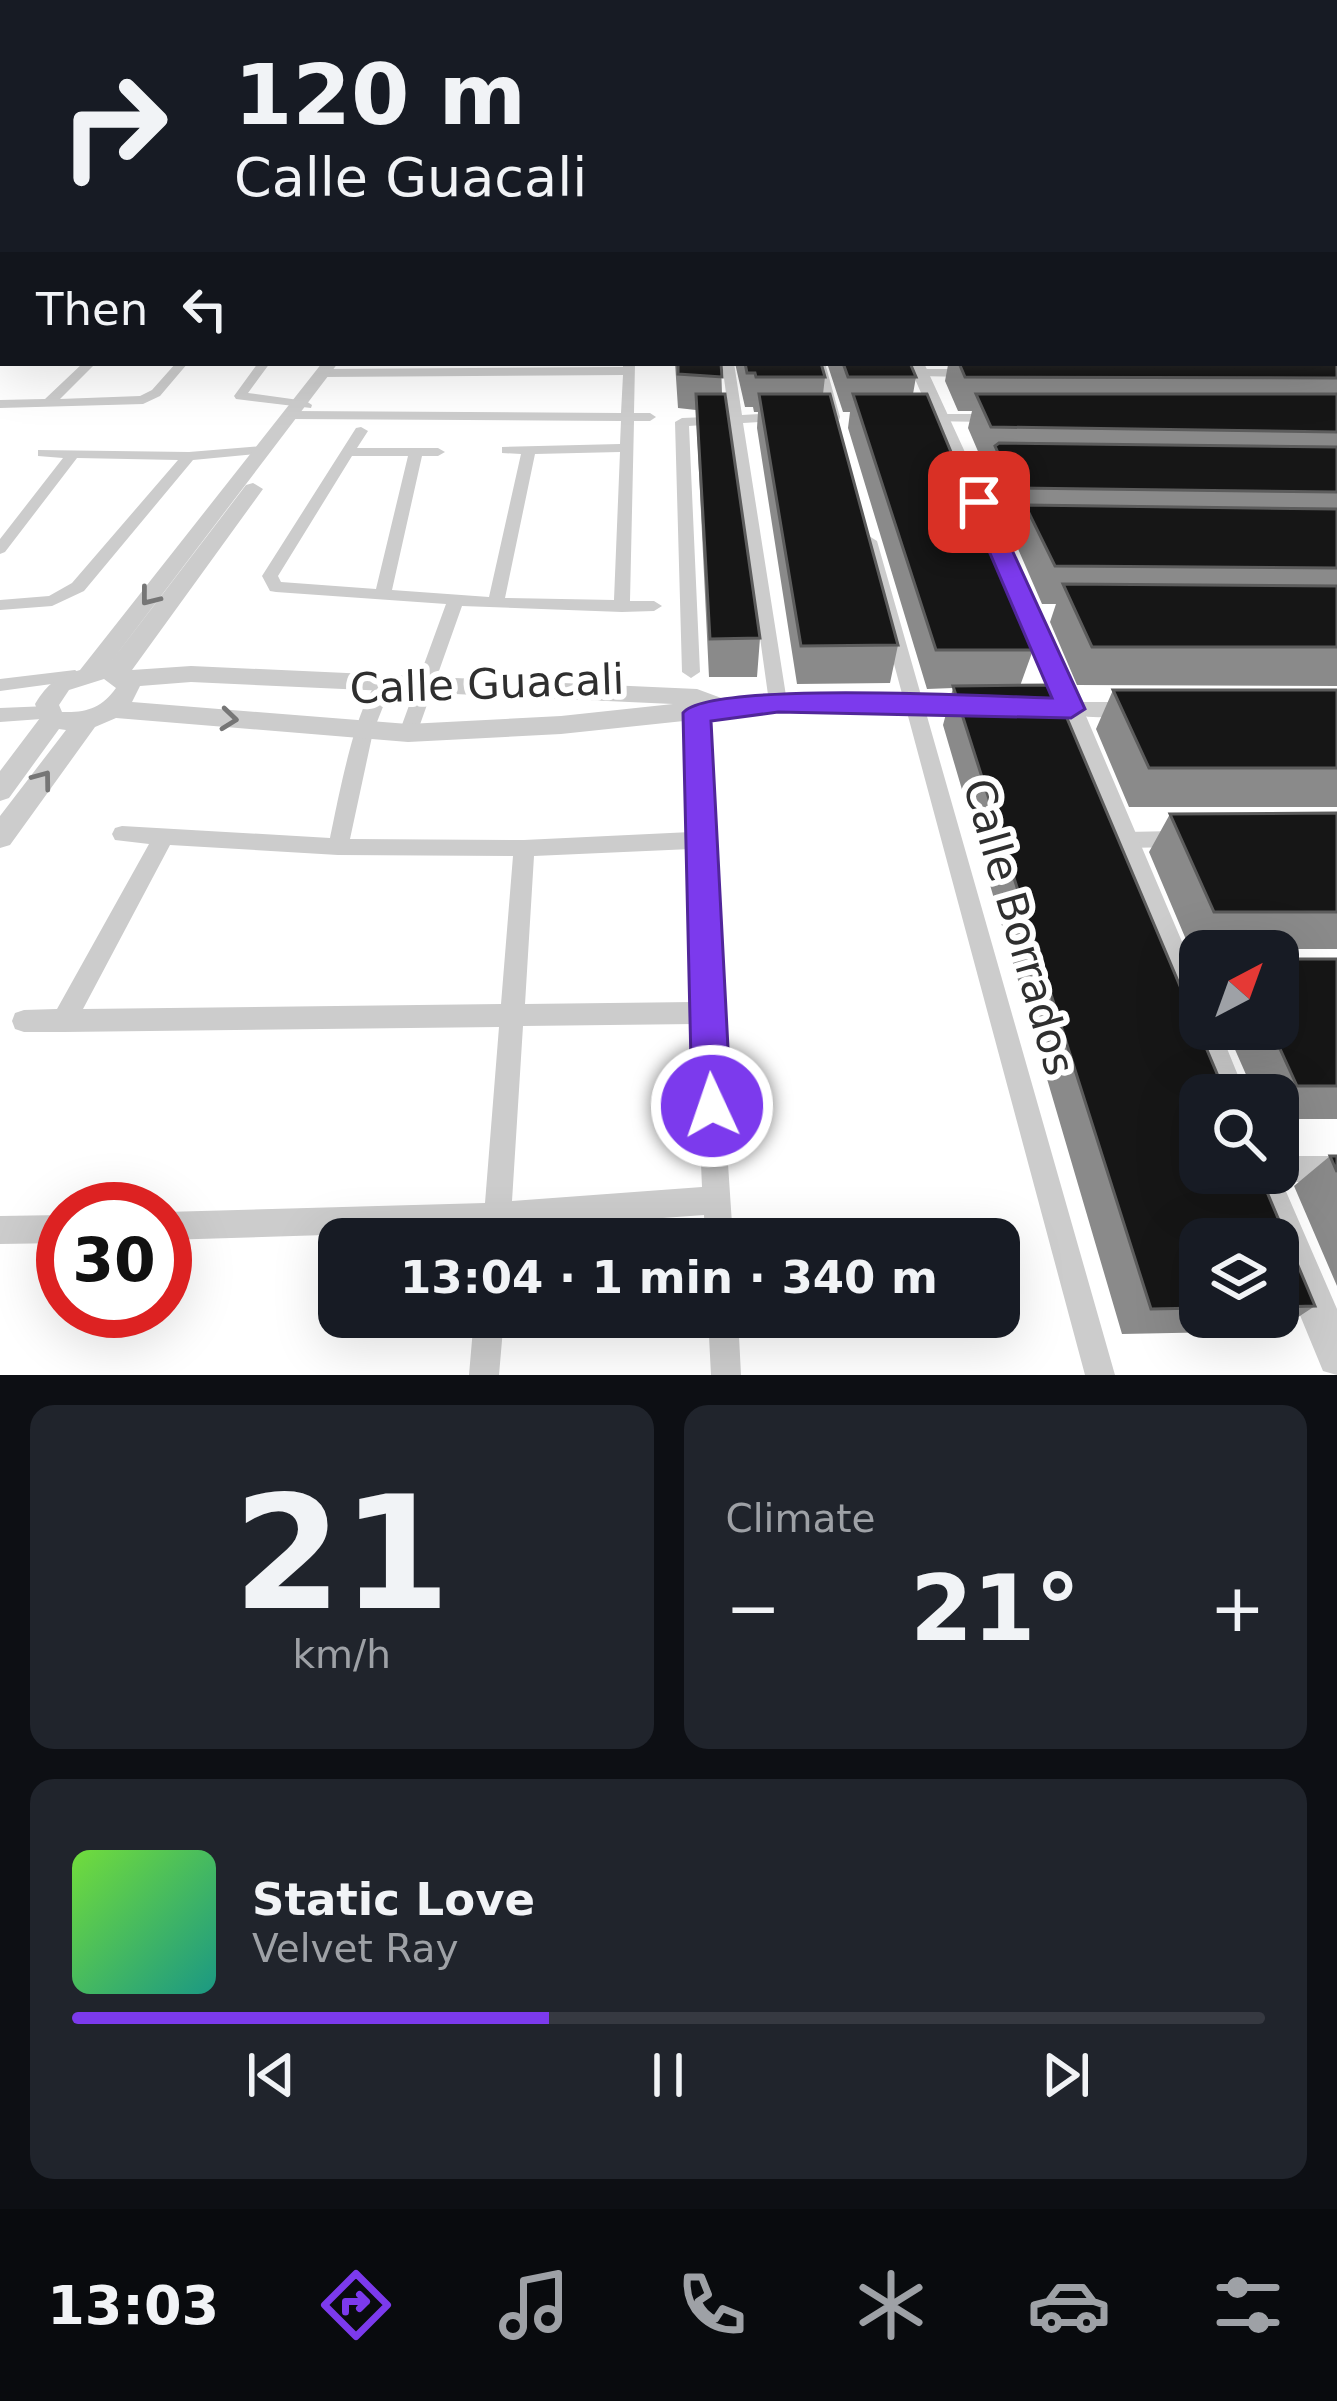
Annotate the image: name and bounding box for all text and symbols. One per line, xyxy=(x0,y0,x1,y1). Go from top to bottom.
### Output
text: 120 m xyxy=(234,46,526,144)
icon: right xyxy=(36,48,192,204)
text: Calle Guacali xyxy=(234,146,587,209)
icon: left xyxy=(172,276,238,342)
text: Then xyxy=(36,283,148,336)
pin xyxy=(928,451,1030,553)
icon: arrive xyxy=(946,469,1012,535)
one-way arrow xyxy=(141,583,163,605)
street label: Calle Guacali xyxy=(349,655,625,713)
one-way arrow xyxy=(220,706,239,731)
one-way arrow xyxy=(29,771,51,792)
street label: Calle Borrados xyxy=(953,773,1085,1081)
north arrow xyxy=(1179,930,1299,1050)
map controls xyxy=(1179,930,1299,1338)
position arrow xyxy=(649,1043,775,1169)
button: search xyxy=(1179,1074,1299,1194)
speed limit sign: 30 xyxy=(36,1182,192,1338)
button: layers xyxy=(1179,1218,1299,1338)
text: 13:04 · 1 min · 340 m xyxy=(400,1251,938,1304)
text: 21 xyxy=(233,1463,450,1645)
text: Climate xyxy=(726,1496,876,1541)
text: 21° xyxy=(910,1556,1080,1661)
text: − xyxy=(726,1570,781,1647)
text: + xyxy=(1210,1570,1265,1647)
text: km/h xyxy=(293,1632,391,1677)
text: Static Love xyxy=(252,1873,535,1926)
text: Velvet Ray xyxy=(252,1926,458,1971)
icon: previous xyxy=(238,2042,304,2108)
icon: pause xyxy=(635,2042,701,2108)
icon: next xyxy=(1033,2042,1099,2108)
icon: directions xyxy=(314,2263,398,2347)
icon: music xyxy=(492,2263,576,2347)
icon: phone xyxy=(670,2263,754,2347)
icon: climate xyxy=(849,2263,933,2347)
icon: car xyxy=(1027,2263,1111,2347)
icon: filters xyxy=(1206,2263,1290,2347)
text: 13:03 xyxy=(47,2274,219,2337)

